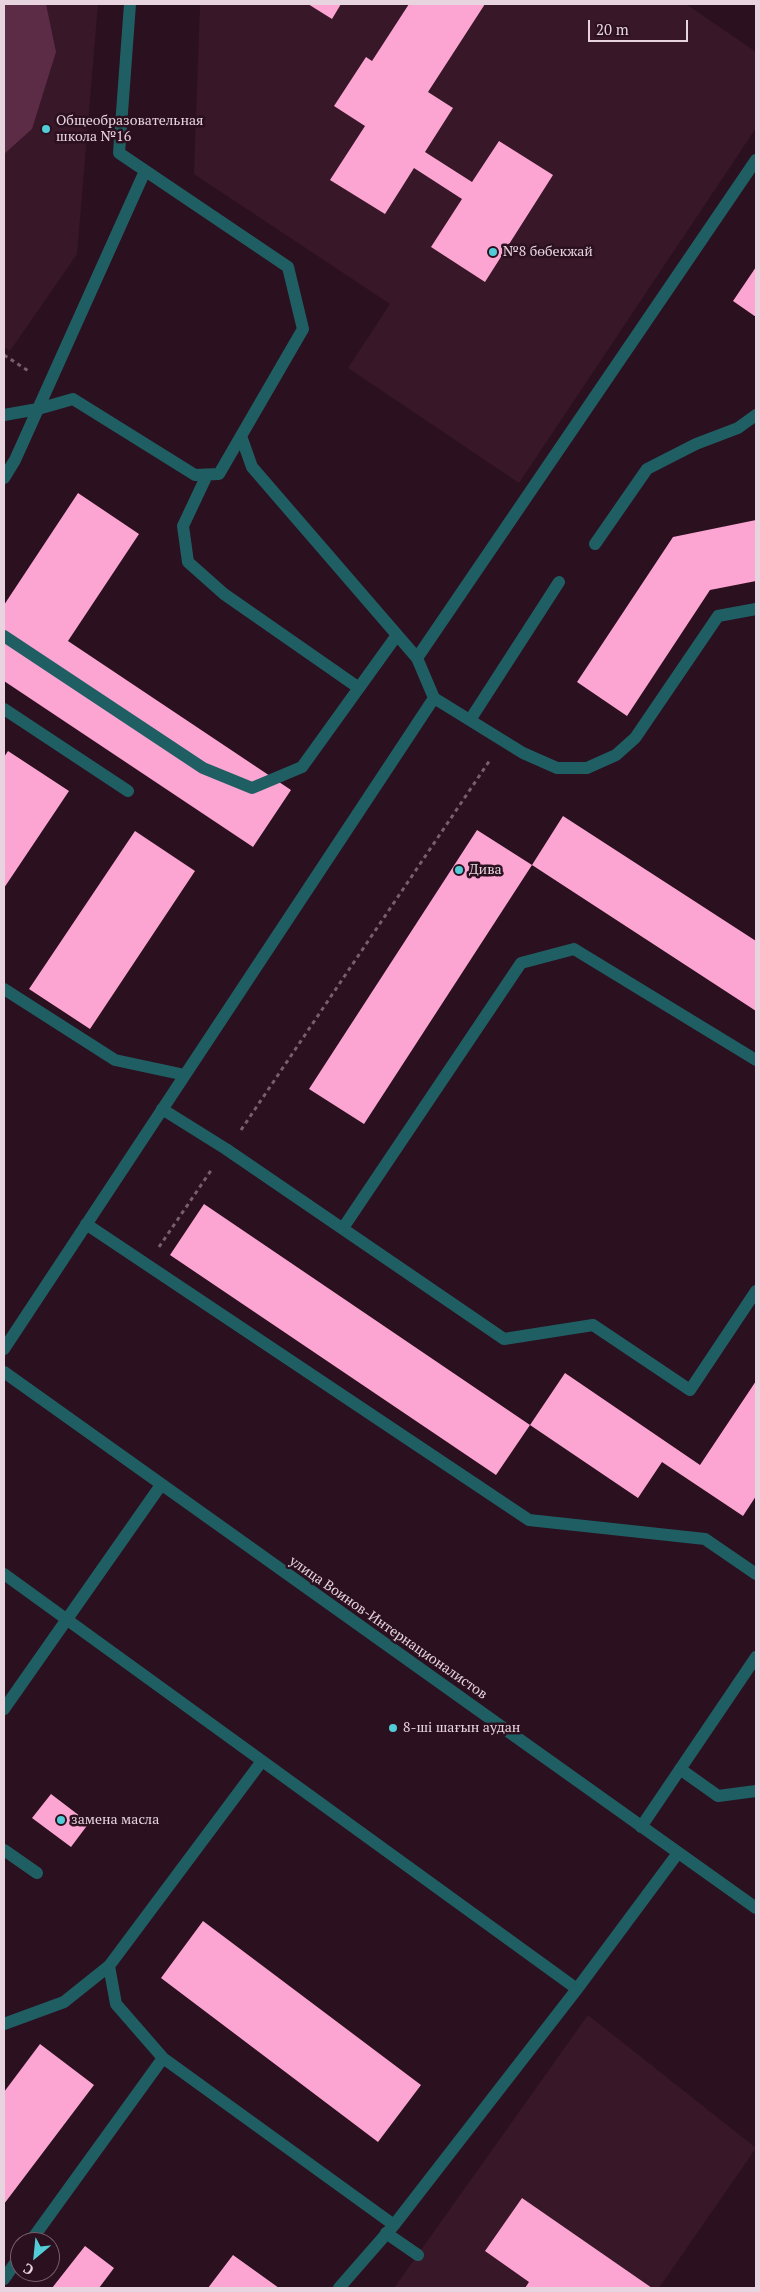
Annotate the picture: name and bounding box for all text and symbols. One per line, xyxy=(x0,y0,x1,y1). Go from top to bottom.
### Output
scale bar xyxy=(590,10,690,42)
text: 20 m xyxy=(596,19,629,39)
place label: Общеобразовательная школа №16 xyxy=(56,113,203,146)
marker: Общеобразовательная школа №16 xyxy=(40,123,52,135)
place label: №8 бөбекжай xyxy=(503,244,593,260)
marker: №8 бөбекжай xyxy=(487,246,499,258)
place label: Дива xyxy=(469,862,502,878)
marker: Дива xyxy=(453,864,465,876)
street label: улица Воинов-Интернационалистов xyxy=(286,1553,490,1703)
place label: 8-ші шағын аудан xyxy=(403,1720,520,1736)
marker: 8-ші шағын аудан xyxy=(387,1722,399,1734)
place label: замена масла xyxy=(71,1812,159,1828)
marker: замена масла xyxy=(55,1814,67,1826)
north arrow xyxy=(10,2232,60,2282)
text: С xyxy=(20,2259,37,2280)

